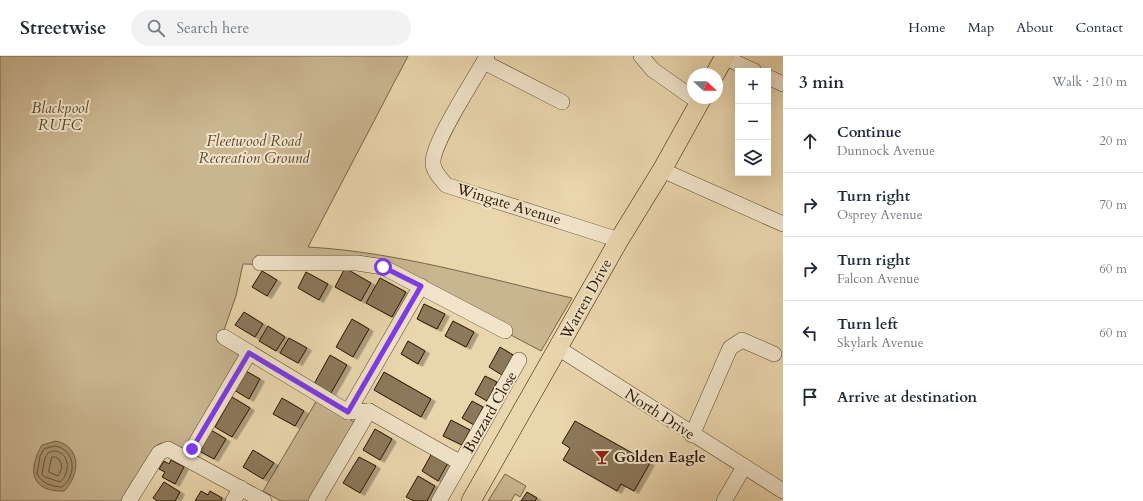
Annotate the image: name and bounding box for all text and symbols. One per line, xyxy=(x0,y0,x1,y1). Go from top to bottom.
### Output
search box xyxy=(131,10,411,46)
text: Streetwise xyxy=(20,15,107,41)
icon: search xyxy=(145,17,167,39)
text: Search here xyxy=(177,18,249,38)
text: Home xyxy=(908,18,946,37)
text: Map xyxy=(968,18,994,37)
text: About xyxy=(1016,18,1053,37)
text: Contact xyxy=(1075,18,1123,37)
north arrow xyxy=(687,68,723,104)
map controls xyxy=(735,68,771,176)
button: + xyxy=(735,68,771,104)
text: 3 min xyxy=(799,71,844,94)
text: Walk · 210 m xyxy=(1052,73,1127,91)
park label: Blackpool RUFC xyxy=(31,98,90,135)
button: − xyxy=(735,104,771,140)
text: Continue xyxy=(837,122,902,142)
icon: ahead xyxy=(799,130,821,152)
park label: Fleetwood Road Recreation Ground xyxy=(198,131,310,168)
text: 20 m xyxy=(1099,132,1127,150)
button: layers xyxy=(735,140,771,176)
text: Dunnock Avenue xyxy=(837,142,935,160)
street label: Wingate Avenue xyxy=(453,178,564,229)
text: Turn right xyxy=(837,186,910,206)
icon: right xyxy=(799,194,821,216)
text: 70 m xyxy=(1099,196,1127,214)
text: Osprey Avenue xyxy=(837,206,923,224)
text: Turn right xyxy=(837,250,910,270)
street label: Warren Drive xyxy=(555,255,617,344)
route start xyxy=(374,258,392,276)
icon: right xyxy=(799,258,821,280)
text: 60 m xyxy=(1099,260,1127,278)
text: Falcon Avenue xyxy=(837,270,919,288)
text: Turn left xyxy=(837,314,898,334)
icon: left xyxy=(799,322,821,344)
text: 60 m xyxy=(1099,324,1127,342)
text: Skylark Avenue xyxy=(837,334,924,352)
street label: Buzzard Close xyxy=(459,367,522,456)
street label: North Drive xyxy=(621,384,699,444)
icon: arrive xyxy=(799,386,821,408)
text: Arrive at destination xyxy=(837,387,977,407)
route end xyxy=(183,440,201,458)
place label: Golden Eagle xyxy=(614,447,706,467)
bar icon: Golden Eagle xyxy=(593,448,611,466)

